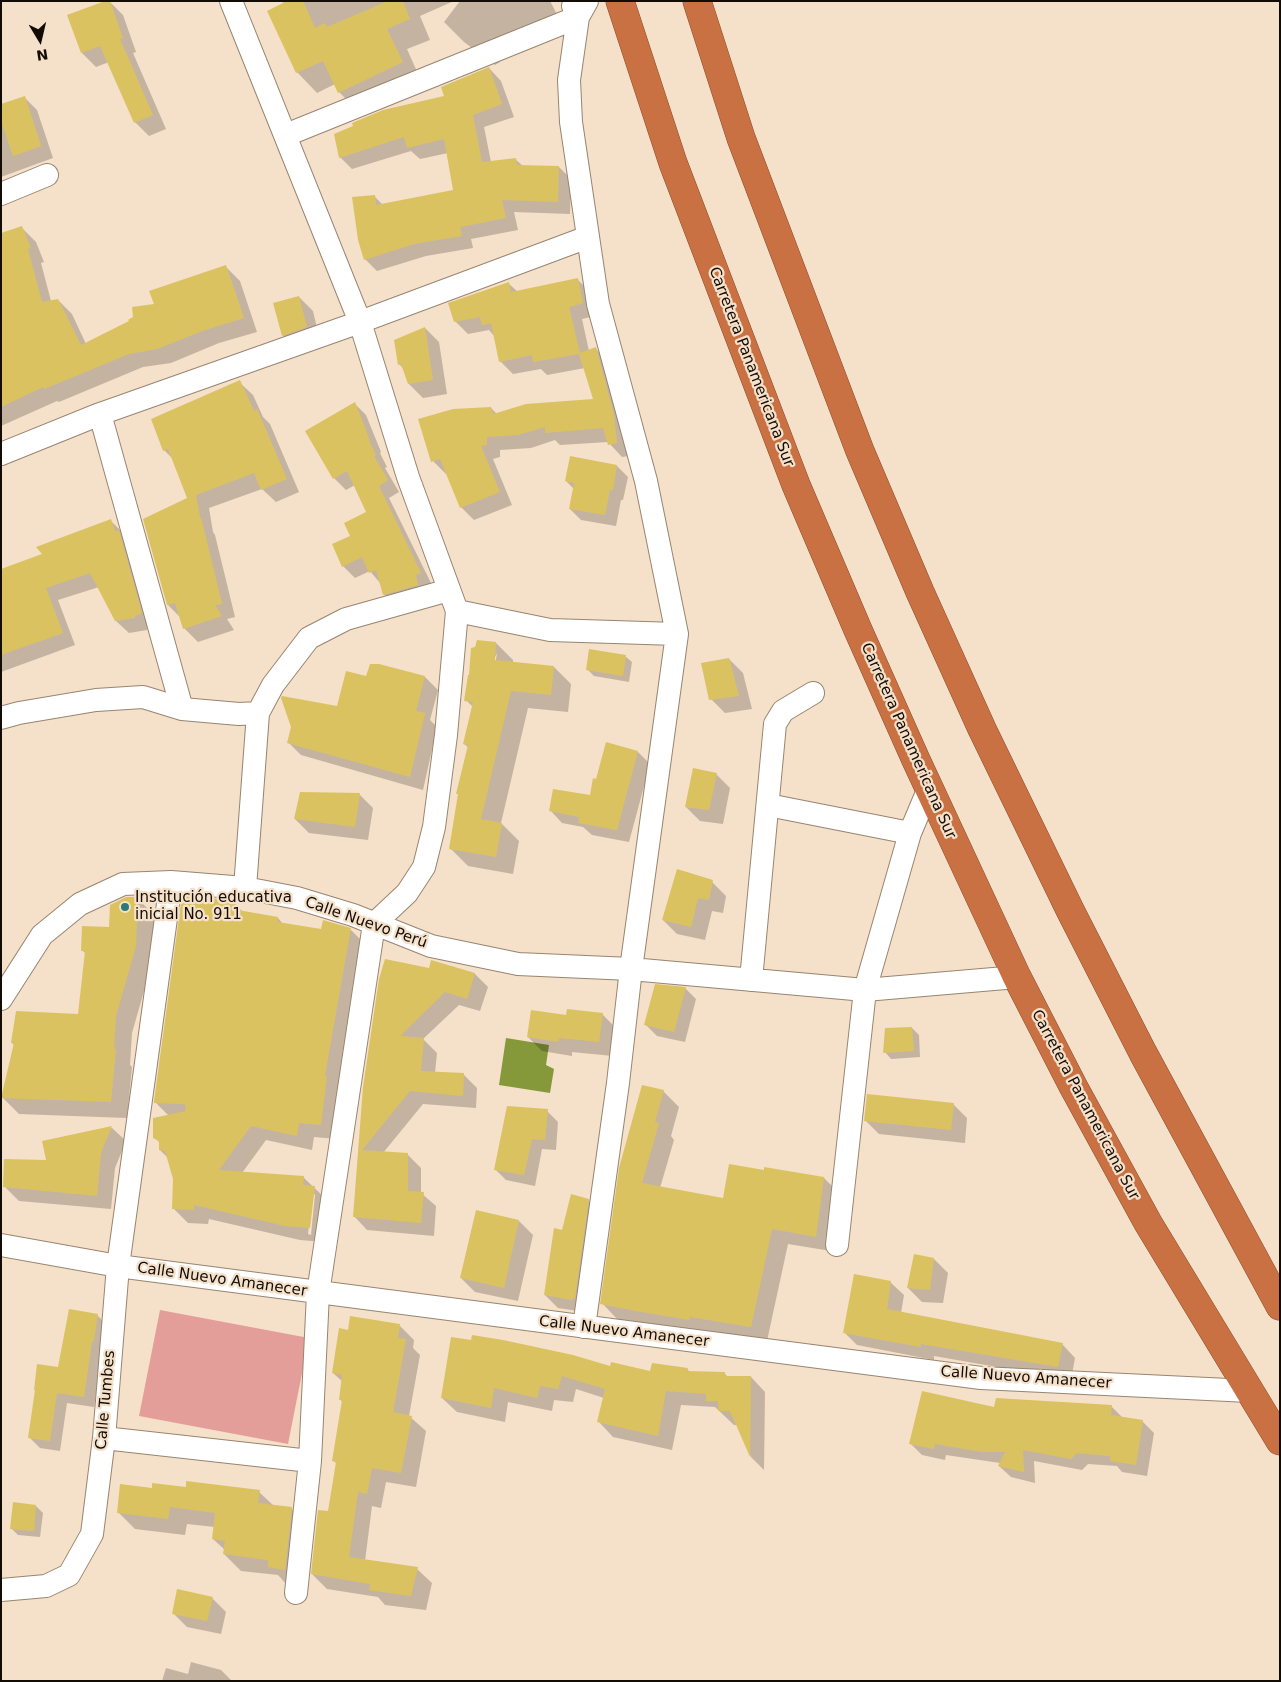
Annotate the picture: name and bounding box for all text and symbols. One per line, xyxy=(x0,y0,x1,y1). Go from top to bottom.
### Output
north arrow xyxy=(15,15,65,65)
text: N xyxy=(35,46,49,64)
street label: Carretera Panamericana Sur xyxy=(705,265,797,469)
street label: Carretera Panamericana Sur xyxy=(857,640,959,842)
place label: Institución educativa inicial No. 911 xyxy=(135,889,292,924)
street label: Calle Nuevo Perú xyxy=(302,894,430,952)
marker: Institución educativa inicial No. 911 xyxy=(119,901,131,913)
street label: Carretera Panamericana Sur xyxy=(1027,1007,1143,1203)
street label: Calle Nuevo Amanecer xyxy=(136,1259,308,1301)
street label: Calle Nuevo Amanecer xyxy=(538,1313,710,1351)
street label: Calle Tumbes xyxy=(93,1350,119,1450)
street label: Calle Nuevo Amanecer xyxy=(940,1363,1112,1393)

